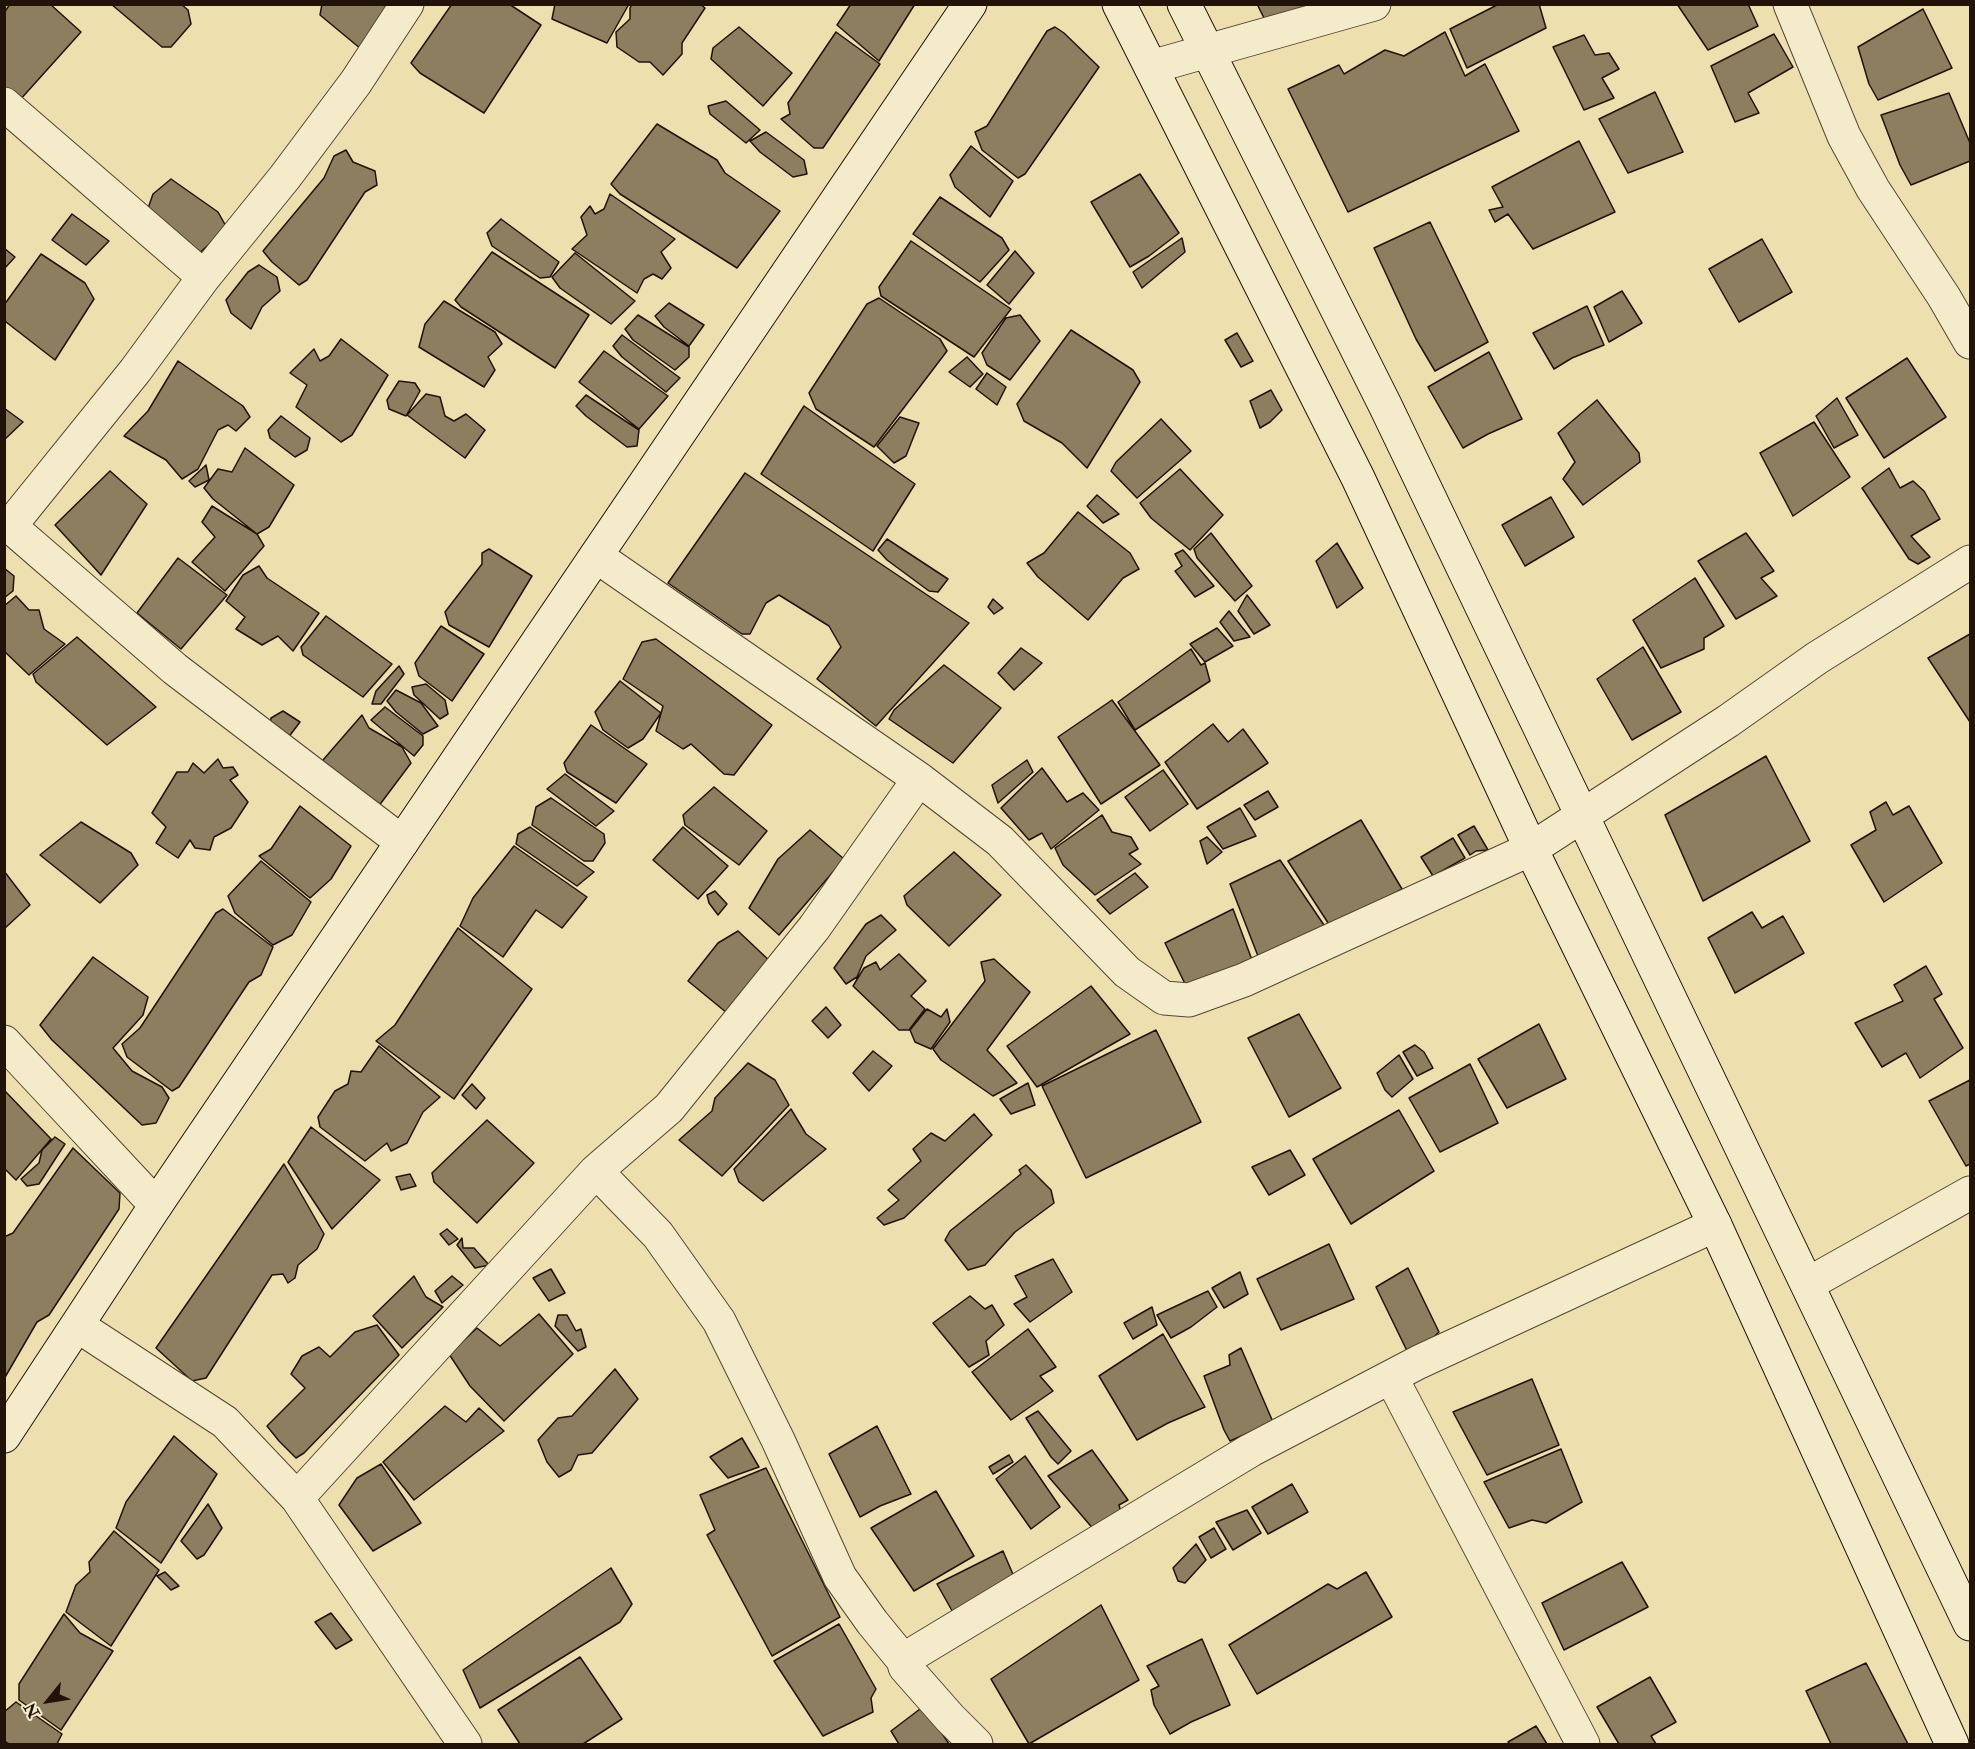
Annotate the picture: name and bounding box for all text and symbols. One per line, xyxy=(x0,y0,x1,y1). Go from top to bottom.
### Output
north arrow xyxy=(18,1671,78,1731)
text: N xyxy=(20,1699,45,1721)

